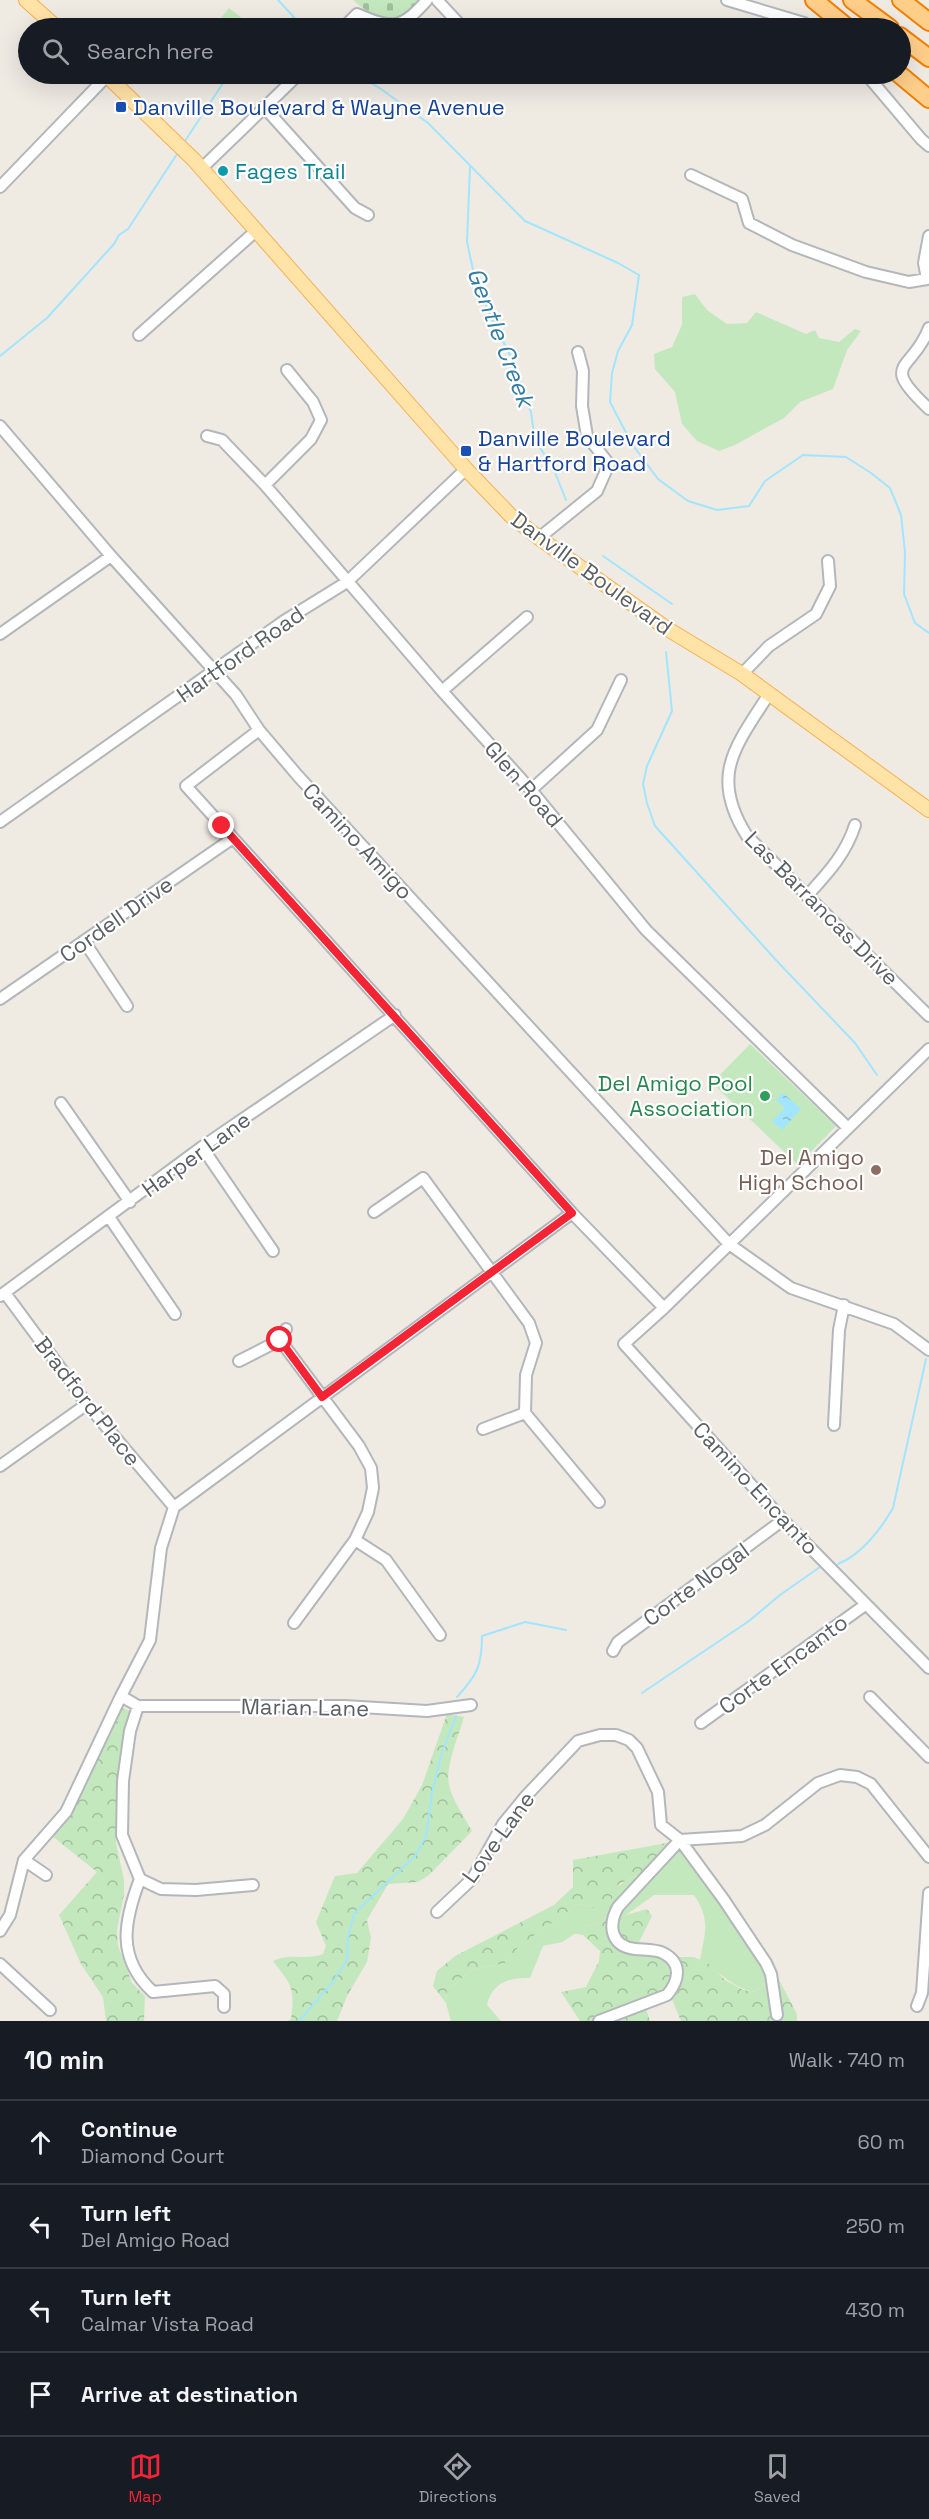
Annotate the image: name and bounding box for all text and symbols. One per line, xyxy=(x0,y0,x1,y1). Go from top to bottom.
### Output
search box xyxy=(18,18,911,84)
icon: search xyxy=(39,35,72,68)
text: Search here xyxy=(87,37,214,65)
place label: Danville Boulevard & Wayne Avenue xyxy=(133,93,505,121)
marker: Danville Boulevard & Wayne Avenue xyxy=(114,100,128,114)
place label: Fages Trail xyxy=(235,157,346,185)
marker: Fages Trail xyxy=(216,164,230,178)
water label: Gentle Creek xyxy=(460,263,543,414)
place label: Danville Boulevard & Hartford Road xyxy=(478,424,671,477)
marker: Danville Boulevard & Hartford Road xyxy=(459,444,473,458)
street label: Danville Boulevard xyxy=(506,505,678,641)
street label: Hartford Road xyxy=(171,600,309,708)
street label: Glen Road xyxy=(479,735,569,833)
street label: Camino Amigo xyxy=(297,777,419,905)
route end xyxy=(208,812,234,838)
street label: Las Barrancas Drive xyxy=(739,825,905,991)
street label: Cordell Drive xyxy=(54,870,178,968)
place label: Del Amigo Pool Association xyxy=(598,1069,753,1122)
marker: Del Amigo Pool Association xyxy=(758,1089,772,1103)
street label: Harper Lane xyxy=(136,1105,256,1203)
place label: Del Amigo High School xyxy=(738,1143,864,1196)
marker: Del Amigo High School xyxy=(869,1163,883,1177)
route start xyxy=(266,1326,292,1352)
street label: Bradford Place xyxy=(29,1331,147,1471)
street label: Camino Encanto xyxy=(687,1416,825,1560)
street label: Corte Nogal xyxy=(637,1536,755,1632)
street label: Corte Encanto xyxy=(713,1608,853,1720)
street label: Marian Lane xyxy=(241,1692,369,1722)
street label: Love Lane xyxy=(455,1786,541,1888)
text: 10 min xyxy=(24,2043,104,2077)
text: Walk · 740 m xyxy=(789,2047,905,2073)
text: Continue xyxy=(81,2115,177,2143)
icon: ahead xyxy=(24,2126,57,2159)
text: 60 m xyxy=(858,2129,905,2155)
text: Diamond Court xyxy=(81,2143,225,2169)
text: Turn left xyxy=(81,2199,171,2227)
icon: left xyxy=(24,2210,57,2243)
text: 250 m xyxy=(846,2213,905,2239)
text: Del Amigo Road xyxy=(81,2227,230,2253)
text: Turn left xyxy=(81,2283,171,2311)
icon: left xyxy=(24,2294,57,2327)
text: 430 m xyxy=(845,2297,905,2323)
text: Calmar Vista Road xyxy=(81,2311,254,2337)
icon: arrive xyxy=(24,2378,57,2411)
text: Arrive at destination xyxy=(81,2380,298,2408)
tab: Map xyxy=(128,2450,162,2507)
tab: Directions xyxy=(419,2450,497,2507)
tab: Saved xyxy=(754,2450,801,2507)

